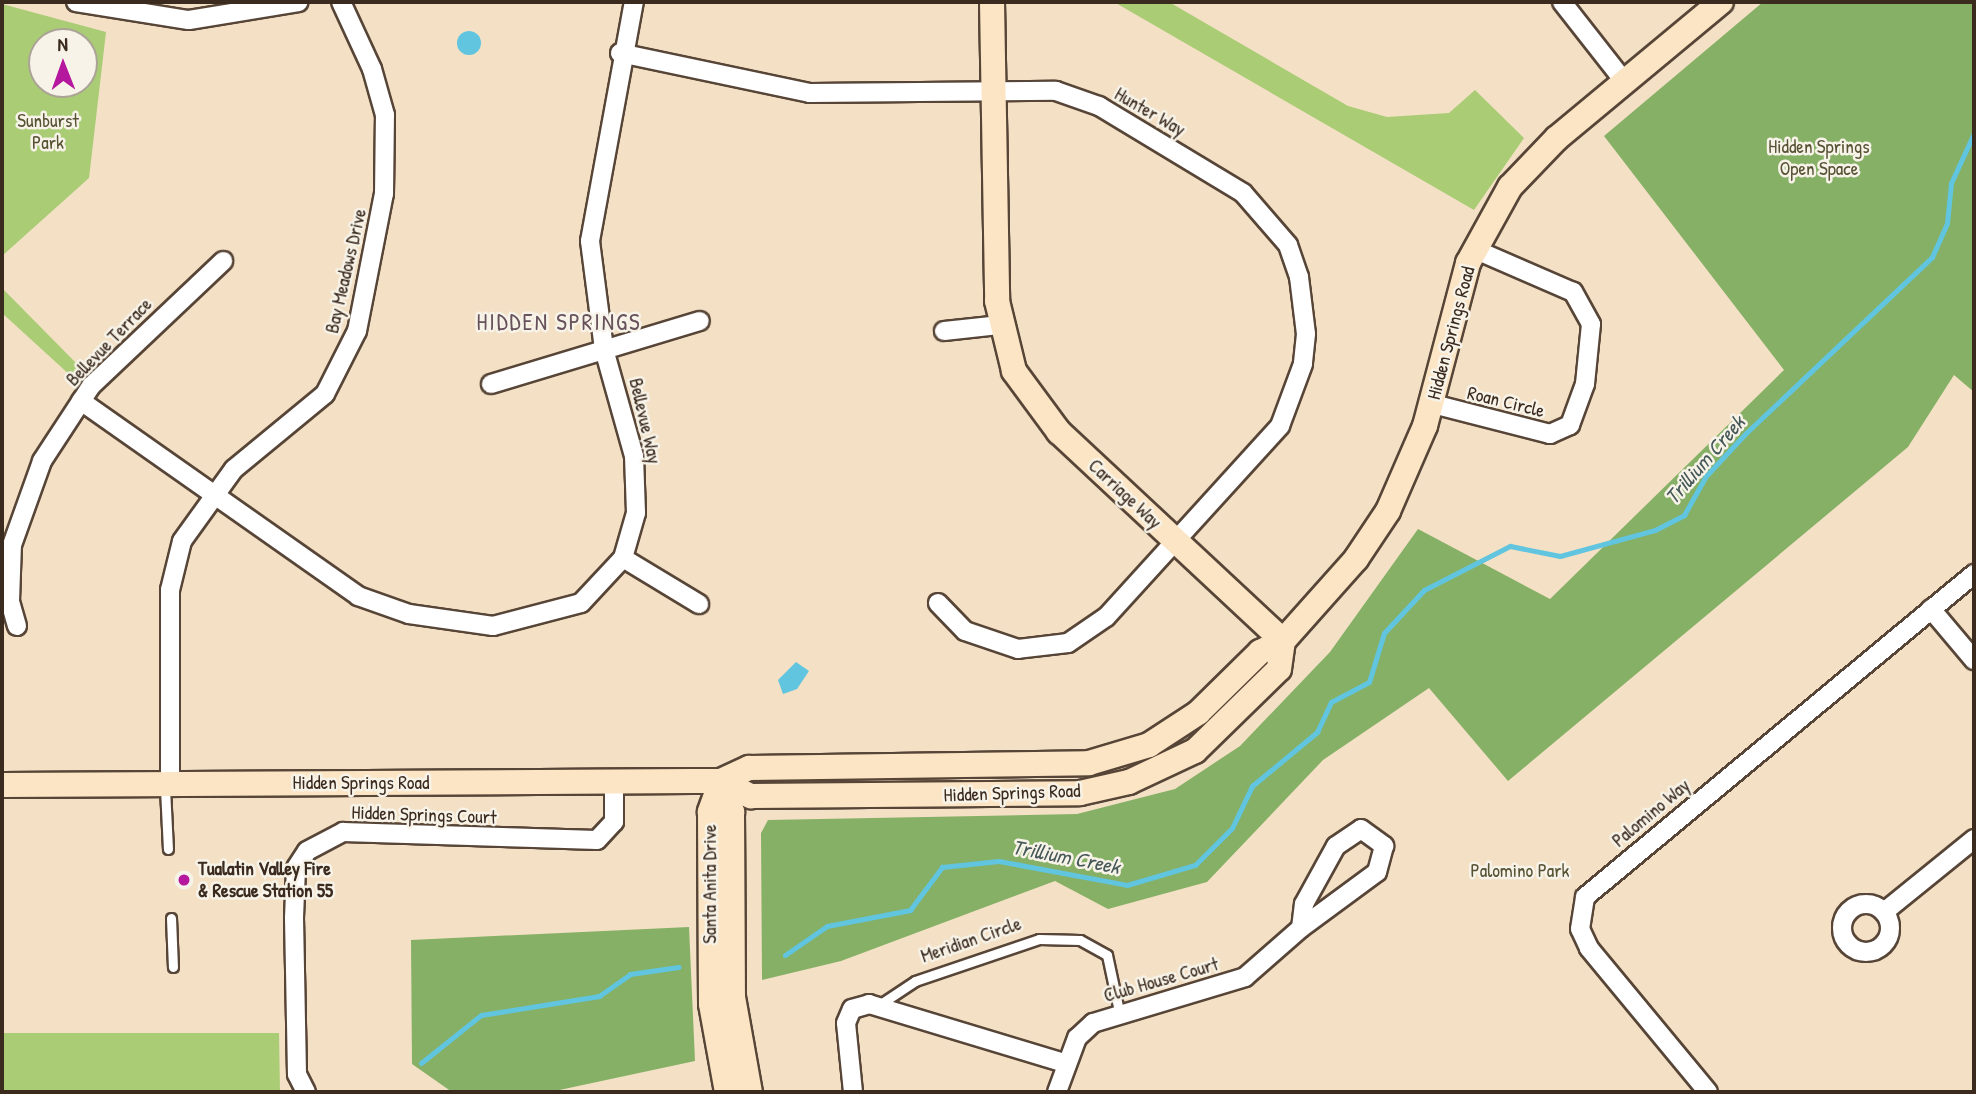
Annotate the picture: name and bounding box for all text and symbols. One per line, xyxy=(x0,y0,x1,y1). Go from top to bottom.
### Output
north arrow xyxy=(28,28,98,98)
text: N xyxy=(57,31,68,57)
street label: Hunter Way xyxy=(1111,83,1189,141)
park label: Sunburst Park xyxy=(17,110,79,154)
park label: Hidden Springs Open Space xyxy=(1768,136,1870,180)
street label: Bay Meadows Drive xyxy=(321,207,371,335)
street label: Hidden Springs Road xyxy=(1422,264,1480,402)
street label: Bellevue Terrace xyxy=(61,293,157,391)
district label: HIDDEN SPRINGS xyxy=(478,308,640,336)
street label: Bellevue Way xyxy=(624,376,666,466)
street label: Roan Circle xyxy=(1465,381,1547,423)
water label: Trillium Creek xyxy=(1660,411,1750,509)
street label: Carriage Way xyxy=(1084,454,1166,534)
street label: Hidden Springs Road xyxy=(293,772,429,794)
street label: Palomino Way xyxy=(1608,774,1694,852)
street label: Hidden Springs Road xyxy=(943,779,1081,807)
street label: Hidden Springs Court xyxy=(351,801,497,829)
street label: Santa Anita Drive xyxy=(699,824,721,944)
water label: Trillium Creek xyxy=(1010,834,1122,880)
place label: Tualatin Valley Fire & Rescue Station 55 xyxy=(198,858,333,902)
park label: Palomino Park xyxy=(1471,860,1569,882)
marker: Tualatin Valley Fire & Rescue Station 55 xyxy=(176,872,192,888)
street label: Meridian Circle xyxy=(918,912,1024,968)
street label: Club House Court xyxy=(1101,953,1221,1007)

